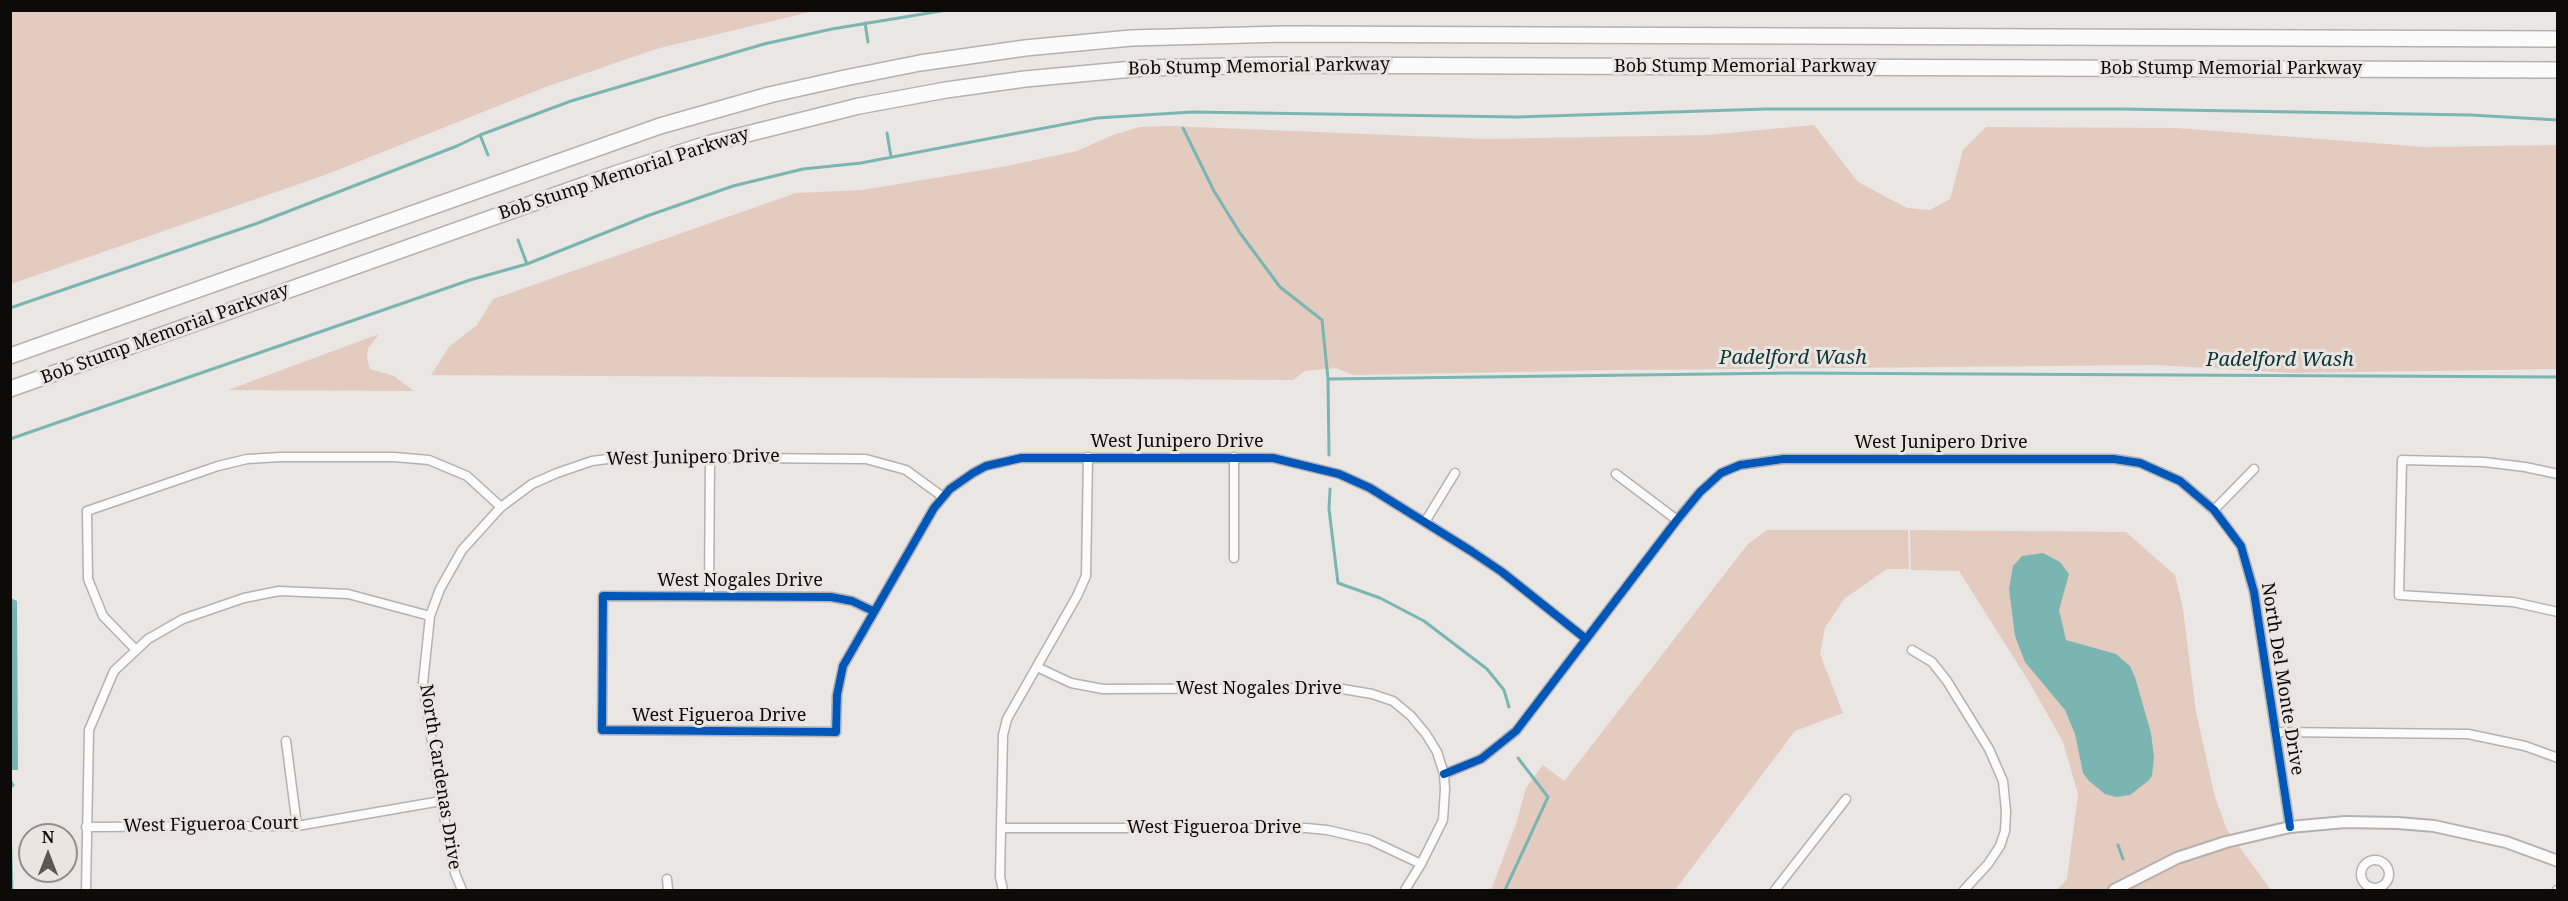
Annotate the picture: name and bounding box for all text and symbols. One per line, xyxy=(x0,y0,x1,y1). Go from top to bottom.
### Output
street label: Bob Stump Memorial Parkway xyxy=(1128,54,1390,80)
street label: Bob Stump Memorial Parkway xyxy=(1614,56,1876,78)
street label: Bob Stump Memorial Parkway xyxy=(2100,58,2362,80)
street label: Bob Stump Memorial Parkway xyxy=(496,123,752,225)
street label: Bob Stump Memorial Parkway xyxy=(38,279,292,389)
water label: Padelford Wash xyxy=(1719,346,1867,370)
water label: Padelford Wash xyxy=(2206,348,2354,372)
street label: West Junipero Drive xyxy=(1090,431,1264,453)
street label: West Junipero Drive xyxy=(1854,432,2028,454)
street label: West Junipero Drive xyxy=(606,446,780,470)
street label: West Nogales Drive xyxy=(657,570,823,592)
street label: North Del Monte Drive xyxy=(2256,581,2308,777)
street label: West Nogales Drive xyxy=(1176,678,1342,700)
street label: North Cardenas Drive xyxy=(415,683,465,871)
street label: West Figueroa Drive xyxy=(632,705,806,727)
street label: West Figueroa Court xyxy=(123,813,299,837)
street label: West Figueroa Drive xyxy=(1127,817,1301,839)
north arrow xyxy=(18,823,78,883)
text: N xyxy=(42,826,54,848)

